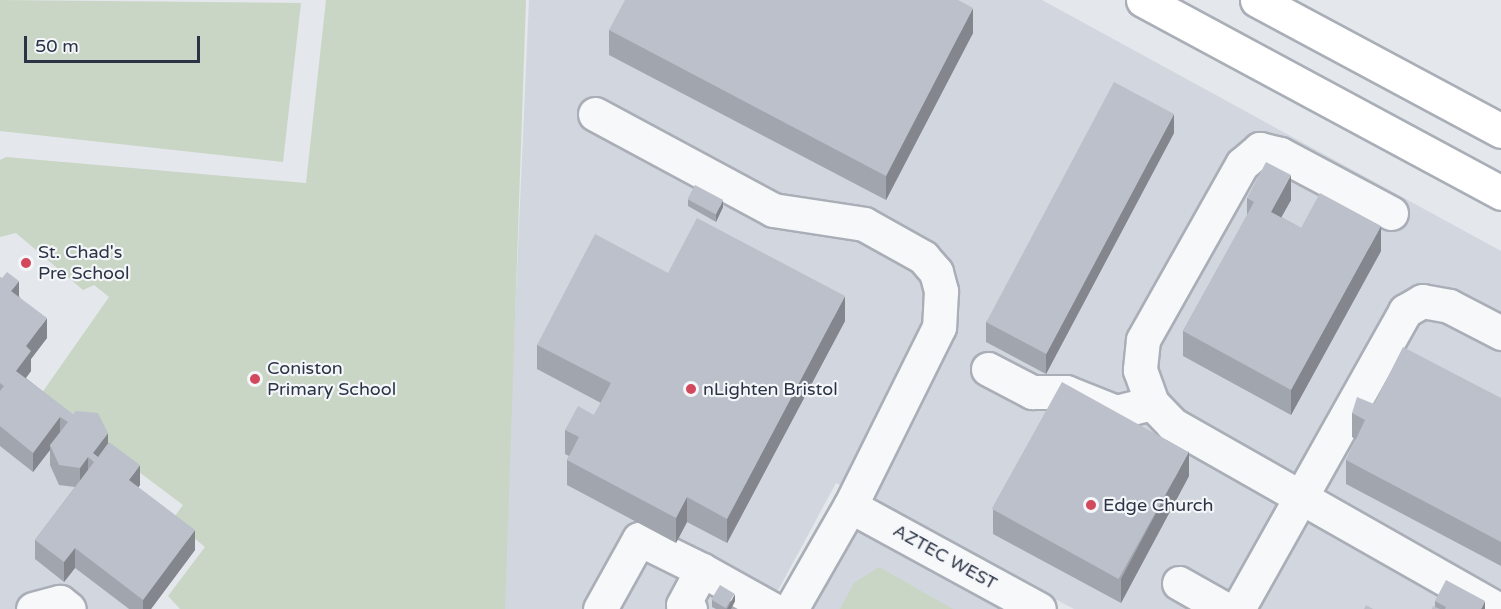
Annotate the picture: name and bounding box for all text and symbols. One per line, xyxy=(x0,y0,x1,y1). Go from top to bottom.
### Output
scale bar xyxy=(27,24,202,62)
text: 50 m xyxy=(35,35,79,57)
place label: St. Chad's Pre School xyxy=(38,242,129,284)
marker: St. Chad's Pre School xyxy=(19,256,33,270)
place label: Coniston Primary School xyxy=(267,358,396,400)
marker: Coniston Primary School xyxy=(248,372,262,386)
place label: nLighten Bristol xyxy=(703,378,838,400)
marker: nLighten Bristol xyxy=(684,382,698,396)
place label: Edge Church xyxy=(1103,494,1213,516)
marker: Edge Church xyxy=(1084,498,1098,512)
street label: AZTEC WEST xyxy=(889,520,1001,594)

